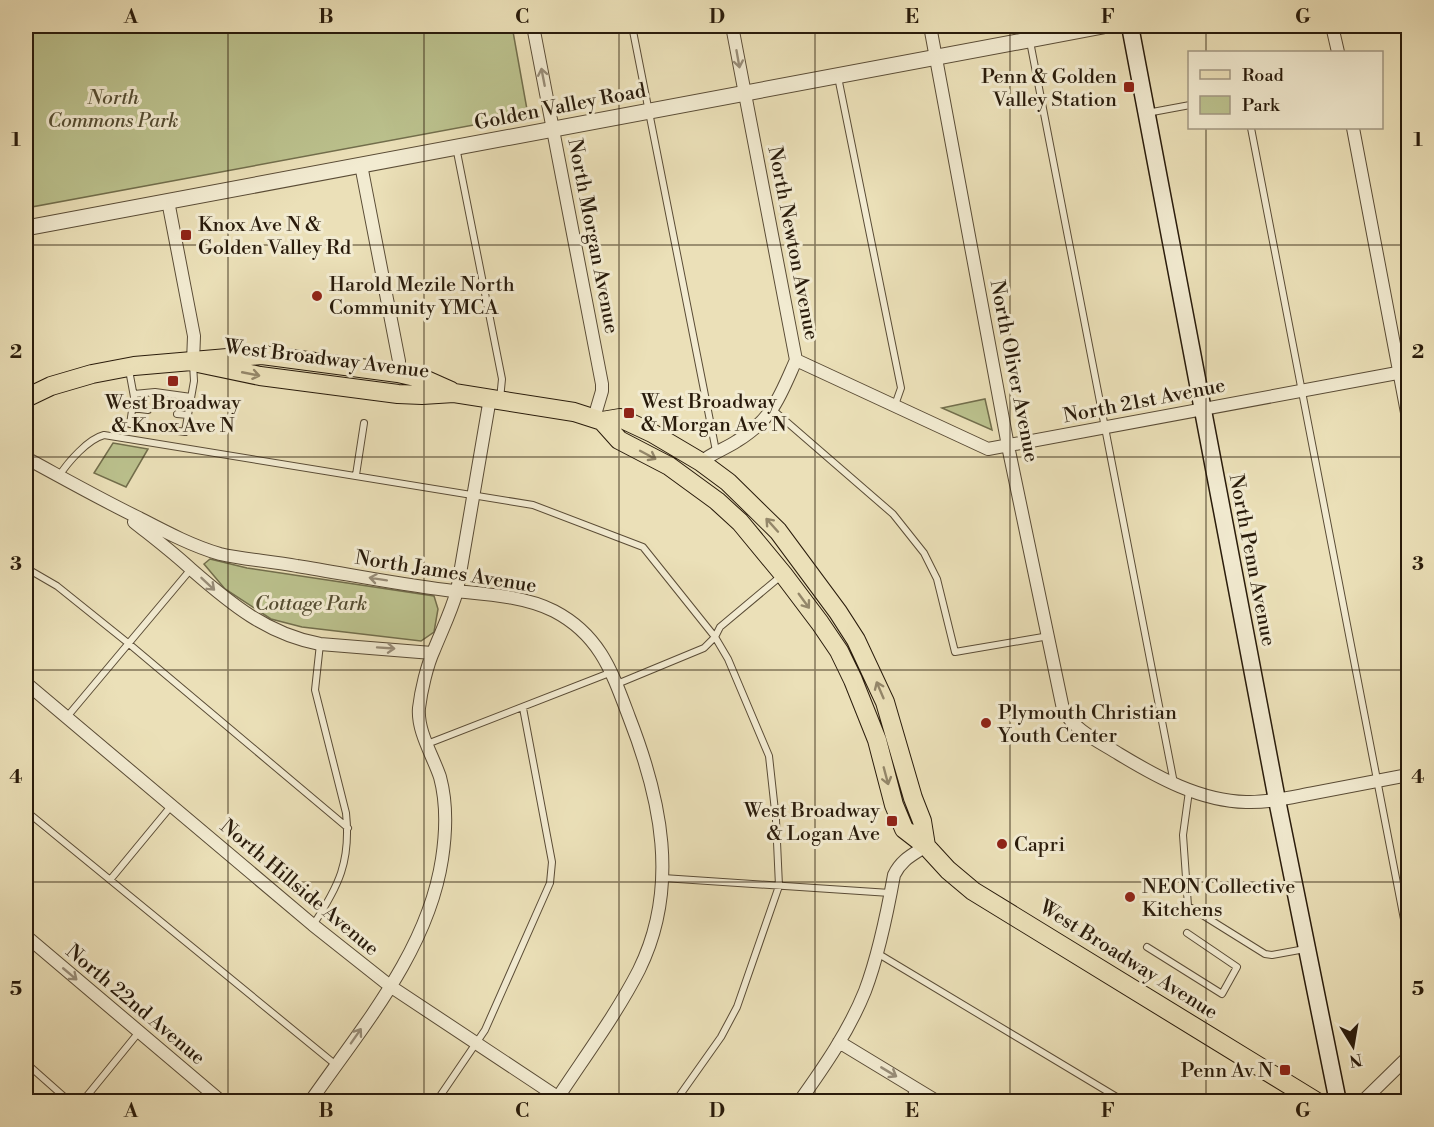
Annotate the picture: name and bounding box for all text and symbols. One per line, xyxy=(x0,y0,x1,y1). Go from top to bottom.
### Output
text: A xyxy=(123,5,139,30)
text: B xyxy=(318,5,334,30)
text: C xyxy=(515,5,529,30)
text: D xyxy=(709,5,725,30)
text: E xyxy=(905,5,919,30)
text: F xyxy=(1101,5,1115,30)
text: G xyxy=(1295,5,1311,30)
one-way arrow xyxy=(733,49,744,68)
legend xyxy=(1188,51,1383,129)
text: Road xyxy=(1242,64,1285,87)
place label: Penn & Golden Valley Station xyxy=(981,65,1117,113)
one-way arrow xyxy=(537,68,548,87)
street label: Golden Valley Road xyxy=(472,78,649,136)
marker: Penn & Golden Valley Station xyxy=(1122,80,1136,94)
park label: North Commons Park xyxy=(47,86,179,134)
text: Park xyxy=(1242,94,1281,117)
text: 1 xyxy=(11,128,21,153)
text: 1 xyxy=(1413,128,1423,153)
street label: North Morgan Avenue xyxy=(561,137,624,336)
street label: North Newton Avenue xyxy=(761,144,824,342)
place label: Knox Ave N & Golden Valley Rd xyxy=(198,213,352,261)
marker: Knox Ave N & Golden Valley Rd xyxy=(179,228,193,242)
place label: Harold Mezile North Community YMCA xyxy=(329,273,515,321)
street label: North Oliver Avenue xyxy=(984,278,1043,464)
marker: Harold Mezile North Community YMCA xyxy=(310,289,324,303)
street label: West Broadway Avenue xyxy=(222,334,431,384)
text: 2 xyxy=(10,340,22,365)
text: 2 xyxy=(1412,340,1424,365)
one-way arrow xyxy=(240,369,260,380)
street label: North 21st Avenue xyxy=(1061,373,1228,429)
marker: West Broadway & Knox Ave N xyxy=(166,374,180,388)
place label: West Broadway & Morgan Ave N xyxy=(640,390,787,438)
place label: West Broadway & Knox Ave N xyxy=(104,391,241,439)
marker: West Broadway & Morgan Ave N xyxy=(622,406,636,420)
one-way arrow xyxy=(639,449,657,461)
street label: North Penn Avenue xyxy=(1223,472,1280,648)
one-way arrow xyxy=(765,518,779,533)
street label: North James Avenue xyxy=(353,546,538,599)
text: 3 xyxy=(10,552,22,577)
text: 3 xyxy=(1412,552,1424,577)
one-way arrow xyxy=(369,573,388,584)
one-way arrow xyxy=(200,577,215,591)
park label: Cottage Park xyxy=(255,592,367,617)
one-way arrow xyxy=(798,592,810,608)
one-way arrow xyxy=(376,643,396,654)
one-way arrow xyxy=(874,681,885,700)
place label: Plymouth Christian Youth Center xyxy=(997,701,1177,749)
marker: Plymouth Christian Youth Center xyxy=(979,716,993,730)
text: 4 xyxy=(9,765,23,790)
text: 4 xyxy=(1411,765,1425,790)
one-way arrow xyxy=(881,766,892,785)
place label: West Broadway & Logan Ave xyxy=(743,799,880,847)
street label: North Hillside Avenue xyxy=(214,814,384,962)
marker: West Broadway & Logan Ave xyxy=(885,814,899,828)
place label: Capri xyxy=(1014,833,1065,858)
marker: Capri xyxy=(995,837,1009,851)
place label: NEON Collective Kitchens xyxy=(1142,875,1295,923)
marker: NEON Collective Kitchens xyxy=(1123,890,1137,904)
street label: West Broadway Avenue xyxy=(1033,895,1222,1025)
street label: North 22nd Avenue xyxy=(60,939,210,1071)
one-way arrow xyxy=(62,967,77,981)
text: 5 xyxy=(10,977,22,1002)
text: 5 xyxy=(1412,977,1424,1002)
north arrow xyxy=(1323,1016,1383,1076)
one-way arrow xyxy=(350,1029,362,1045)
text: N xyxy=(1347,1049,1364,1071)
place label: Penn Av N xyxy=(1181,1059,1273,1084)
marker: Penn Av N xyxy=(1278,1063,1292,1077)
one-way arrow xyxy=(880,1066,897,1078)
text: A xyxy=(123,1099,139,1124)
text: B xyxy=(318,1099,334,1124)
text: C xyxy=(515,1099,529,1124)
text: D xyxy=(709,1099,725,1124)
text: E xyxy=(905,1099,919,1124)
text: F xyxy=(1101,1099,1115,1124)
text: G xyxy=(1295,1099,1311,1124)

